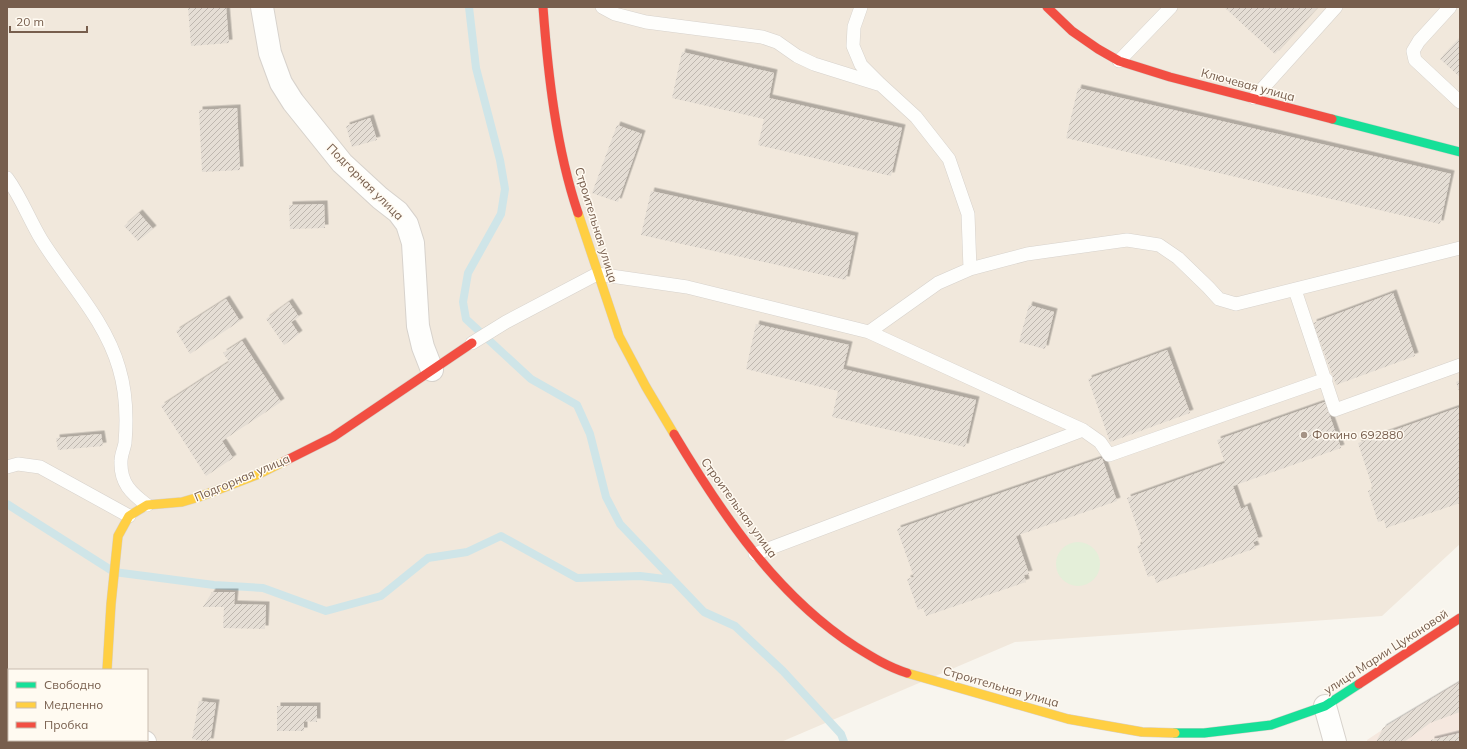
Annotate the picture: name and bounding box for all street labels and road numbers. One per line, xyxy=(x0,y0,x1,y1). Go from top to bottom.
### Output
street label: Ключевая улица xyxy=(1200,65,1297,104)
street label: Подгорная улица xyxy=(324,140,407,223)
street label: Строительная улица xyxy=(572,165,621,284)
street label: Подгорная улица xyxy=(192,451,292,504)
street label: Строительная улица xyxy=(698,455,781,561)
street label: улица Марии Цукановой xyxy=(1321,606,1451,697)
street label: Строительная улица xyxy=(941,663,1061,710)

